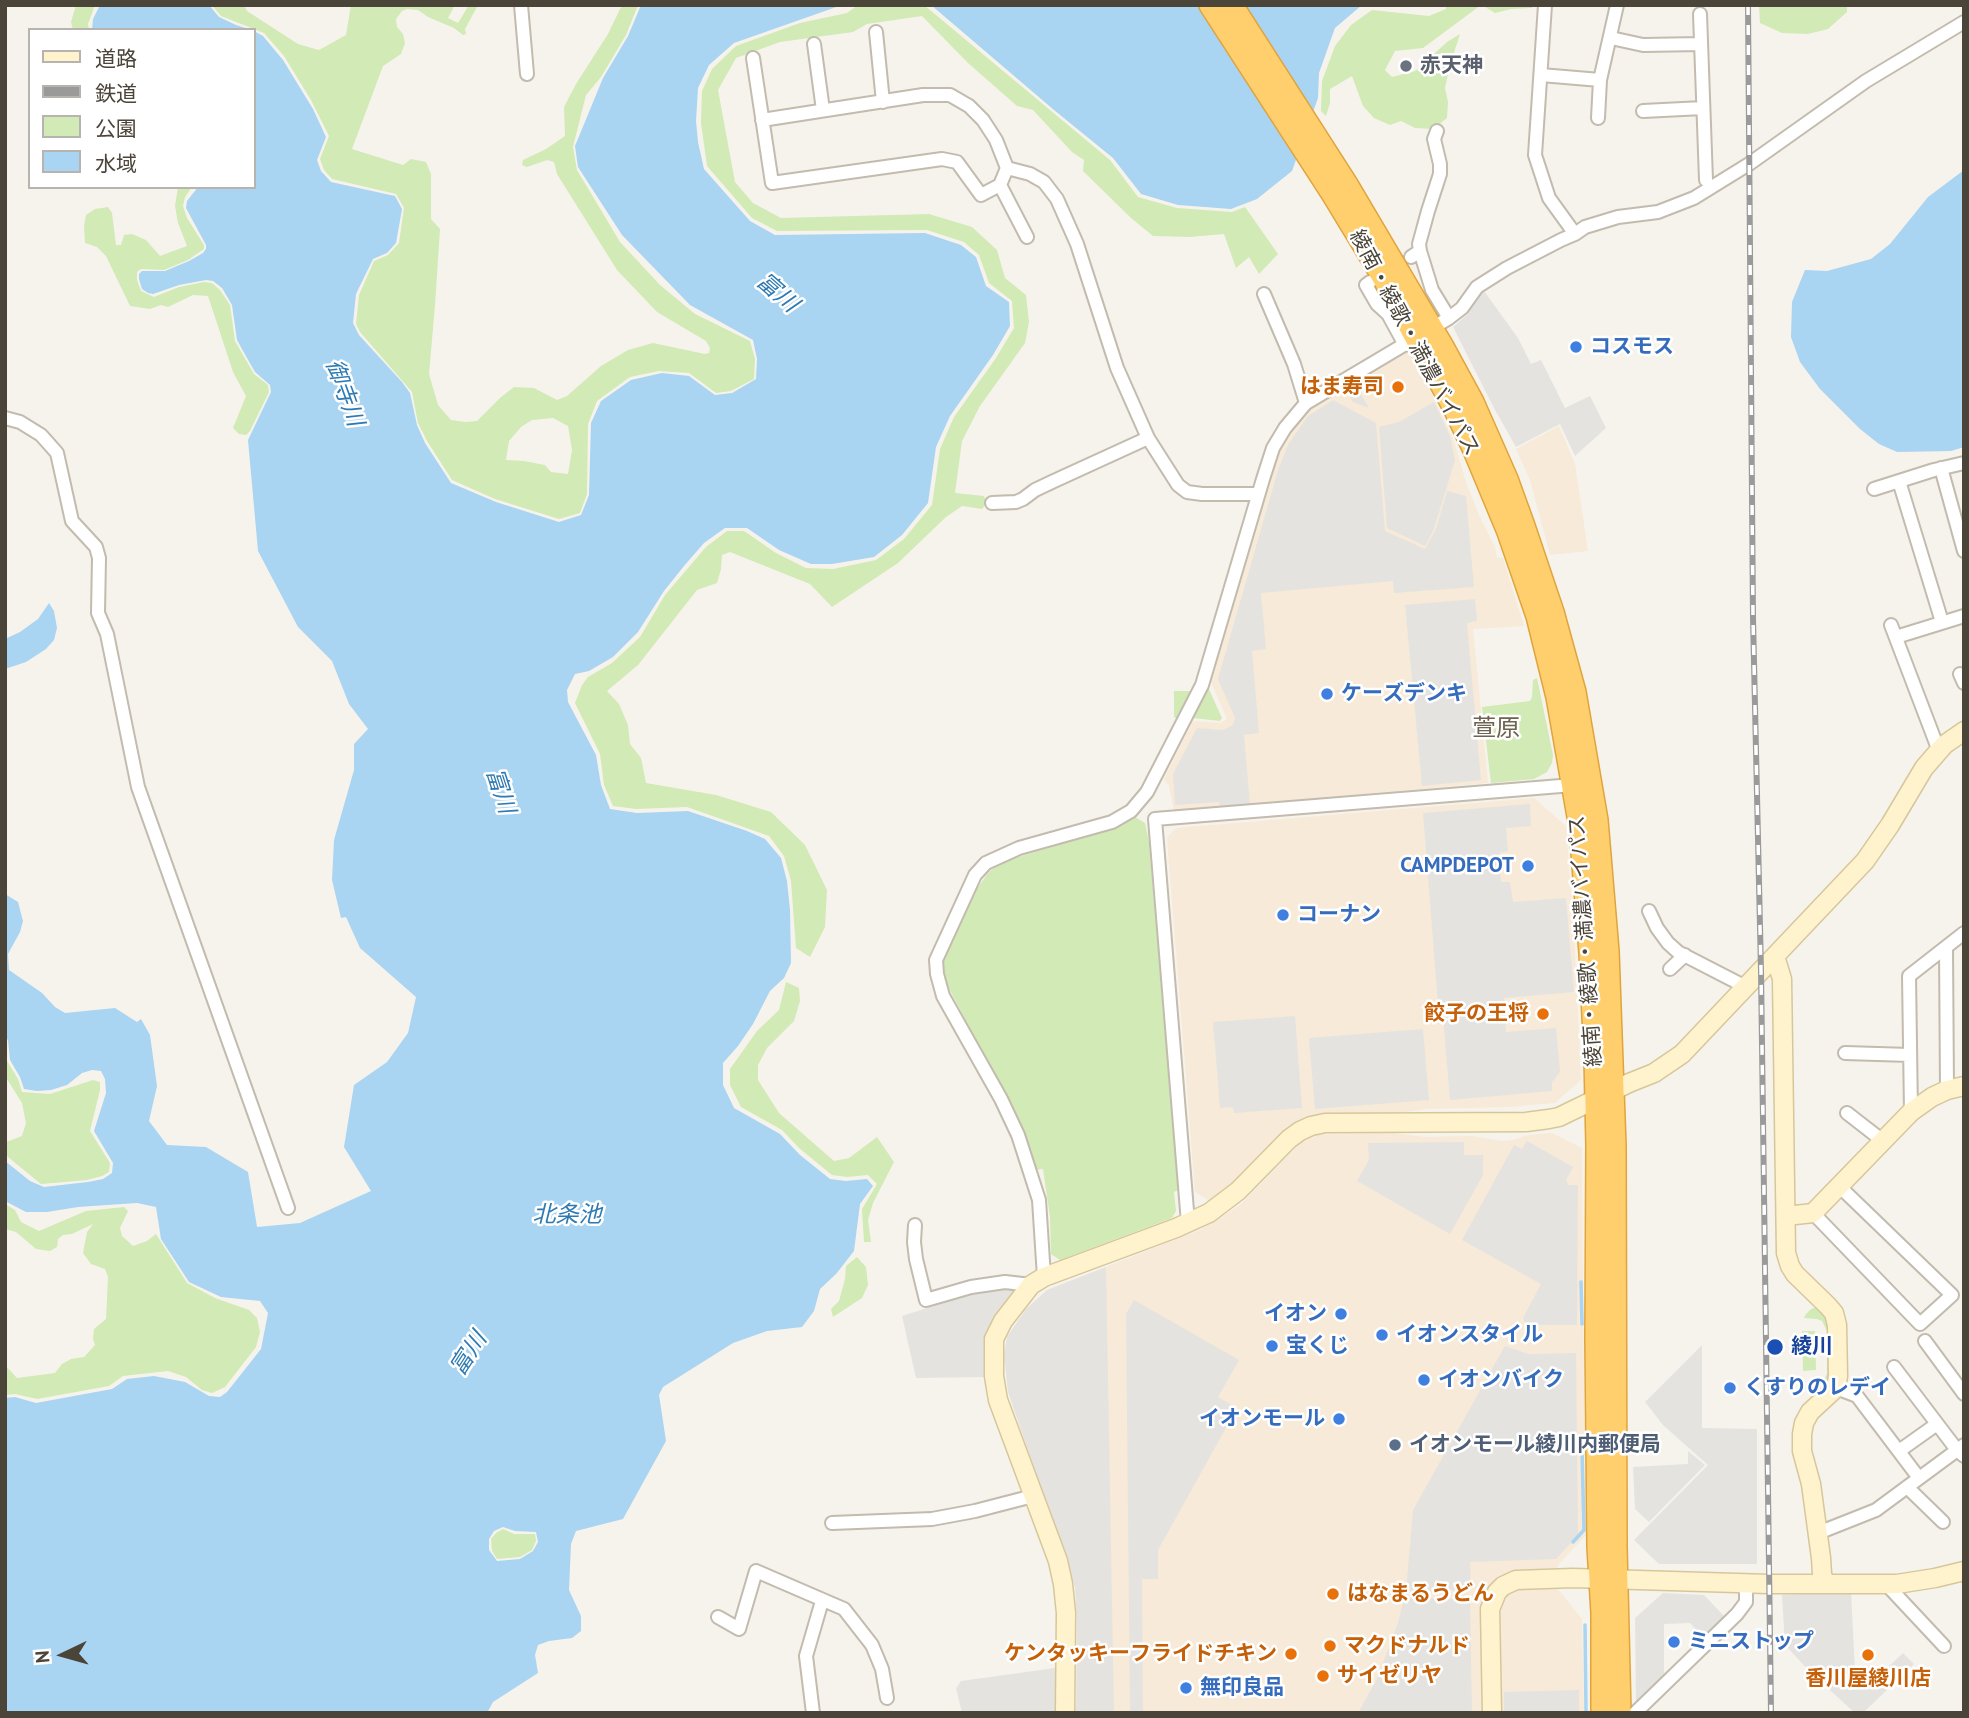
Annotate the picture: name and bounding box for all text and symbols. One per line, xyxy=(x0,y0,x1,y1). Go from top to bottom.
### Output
legend xyxy=(28,28,256,189)
text: 道路 xyxy=(95,45,137,72)
place label: 赤天神 xyxy=(1420,53,1483,79)
marker: 赤天神 xyxy=(1398,58,1414,74)
text: 鉄道 xyxy=(95,80,137,107)
text: 公園 xyxy=(95,115,137,142)
text: 水域 xyxy=(95,150,137,177)
street label: 綾南・綾歌・満濃バイパス xyxy=(1344,226,1484,460)
water label: 富川 xyxy=(751,267,803,319)
place label: コスモス xyxy=(1590,334,1674,360)
marker: コスモス xyxy=(1568,339,1584,355)
water label: 御寺川 xyxy=(319,356,369,430)
place label: はま寿司 xyxy=(1300,374,1384,400)
marker: はま寿司 xyxy=(1390,379,1406,395)
place label: ケーズデンキ xyxy=(1341,681,1467,707)
marker: ケーズデンキ xyxy=(1319,686,1335,702)
district label: 萱原 xyxy=(1472,715,1520,743)
water label: 富川 xyxy=(480,765,520,817)
street label: 綾南・綾歌・満濃バイパス xyxy=(1565,814,1607,1068)
place label: CAMPDEPOT xyxy=(1400,853,1514,879)
marker: CAMPDEPOT xyxy=(1520,858,1536,874)
place label: コーナン xyxy=(1297,902,1381,928)
marker: コーナン xyxy=(1275,907,1291,923)
place label: 餃子の王将 xyxy=(1424,1001,1529,1027)
marker: 餃子の王将 xyxy=(1535,1006,1551,1022)
water label: 北条池 xyxy=(533,1201,601,1229)
place label: イオン xyxy=(1264,1301,1327,1327)
marker: イオン xyxy=(1333,1306,1349,1322)
place label: イオンスタイル xyxy=(1396,1322,1543,1348)
water label: 富川 xyxy=(445,1327,493,1381)
marker: イオンスタイル xyxy=(1374,1327,1390,1343)
place label: 宝くじ xyxy=(1286,1333,1349,1359)
place label: 綾川 xyxy=(1791,1334,1833,1360)
marker: 綾川 xyxy=(1765,1337,1785,1357)
marker: 宝くじ xyxy=(1264,1338,1280,1354)
place label: イオンバイク xyxy=(1438,1367,1564,1393)
marker: イオンバイク xyxy=(1416,1372,1432,1388)
place label: くすりのレデイ xyxy=(1744,1375,1891,1401)
marker: くすりのレデイ xyxy=(1722,1380,1738,1396)
place label: イオンモール xyxy=(1199,1406,1325,1432)
marker: イオンモール xyxy=(1331,1411,1347,1427)
place label: イオンモール綾川内郵便局 xyxy=(1409,1432,1661,1458)
marker: イオンモール綾川内郵便局 xyxy=(1387,1437,1403,1453)
place label: はなまるうどん xyxy=(1347,1581,1494,1607)
marker: はなまるうどん xyxy=(1325,1586,1341,1602)
north arrow xyxy=(28,1620,98,1690)
place label: ミニストップ xyxy=(1688,1629,1814,1655)
place label: マクドナルド xyxy=(1344,1633,1470,1659)
marker: ミニストップ xyxy=(1666,1634,1682,1650)
marker: マクドナルド xyxy=(1322,1638,1338,1654)
place label: ケンタッキーフライドチキン xyxy=(1004,1641,1277,1667)
marker: ケンタッキーフライドチキン xyxy=(1283,1646,1299,1662)
marker: 香川屋綾川店 xyxy=(1860,1647,1876,1663)
text: N xyxy=(30,1650,55,1664)
place label: サイゼリヤ xyxy=(1337,1663,1442,1689)
place label: 香川屋綾川店 xyxy=(1805,1666,1931,1692)
marker: サイゼリヤ xyxy=(1315,1668,1331,1684)
place label: 無印良品 xyxy=(1200,1675,1284,1701)
marker: 無印良品 xyxy=(1178,1680,1194,1696)

